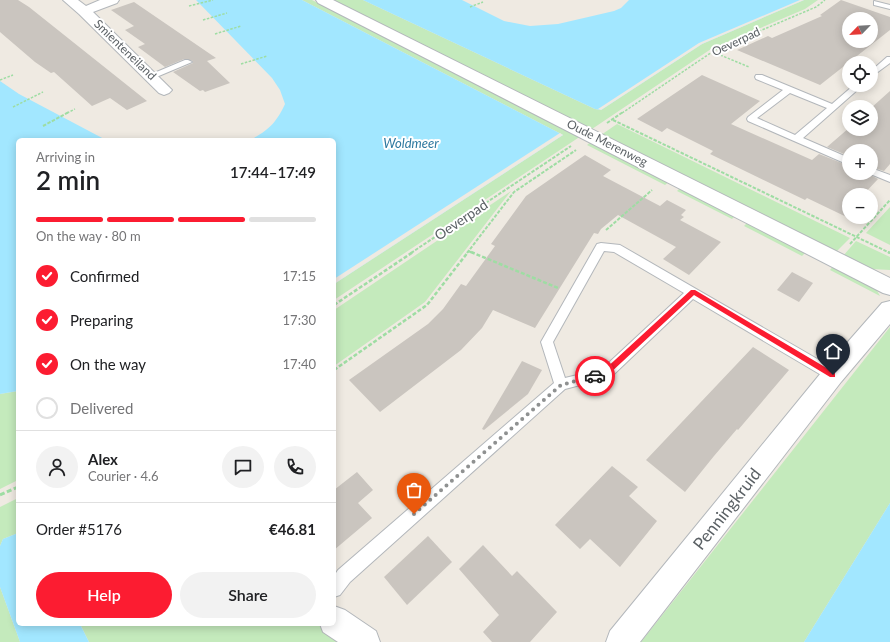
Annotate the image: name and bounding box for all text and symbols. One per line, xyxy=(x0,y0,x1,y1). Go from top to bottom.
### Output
north arrow xyxy=(842,12,878,48)
map controls xyxy=(842,12,878,224)
street label: Smienteneiland xyxy=(91,16,160,83)
street label: Oeverpad xyxy=(709,24,762,59)
button: locate xyxy=(842,56,878,92)
button: layers xyxy=(842,100,878,136)
street label: Oude Merenweg xyxy=(564,116,650,169)
water label: Woldmeer xyxy=(383,135,439,151)
button: + xyxy=(842,144,878,180)
text: Arriving in xyxy=(36,149,95,165)
text: 17:44–17:49 xyxy=(230,163,316,181)
text: 2 min xyxy=(36,164,100,196)
button: − xyxy=(842,188,878,224)
street label: Oeverpad xyxy=(431,196,491,244)
text: On the way · 80 m xyxy=(36,228,141,244)
icon: check xyxy=(36,265,58,287)
text: Confirmed xyxy=(70,267,139,285)
text: 17:15 xyxy=(283,268,316,284)
icon: check xyxy=(36,309,58,331)
text: Preparing xyxy=(70,311,133,329)
text: 17:30 xyxy=(283,312,316,328)
pin xyxy=(816,334,850,375)
icon: home xyxy=(822,340,844,362)
icon: check xyxy=(36,353,58,375)
text: On the way xyxy=(70,355,146,373)
text: 17:40 xyxy=(283,356,316,372)
courier xyxy=(575,356,615,396)
icon: car xyxy=(584,365,606,387)
text: Delivered xyxy=(70,399,133,417)
button: person xyxy=(36,446,78,488)
button: chat xyxy=(222,446,264,488)
button: phone xyxy=(274,446,316,488)
text: Alex xyxy=(88,450,118,468)
street label: Penningkruid xyxy=(688,464,765,554)
text: Courier · 4.6 xyxy=(88,468,159,484)
pin xyxy=(397,473,431,514)
icon: bag xyxy=(403,479,425,501)
text: Order #5176 xyxy=(36,520,122,538)
text: €46.81 xyxy=(269,520,316,538)
button: Help xyxy=(36,572,172,618)
button: Share xyxy=(180,572,316,618)

